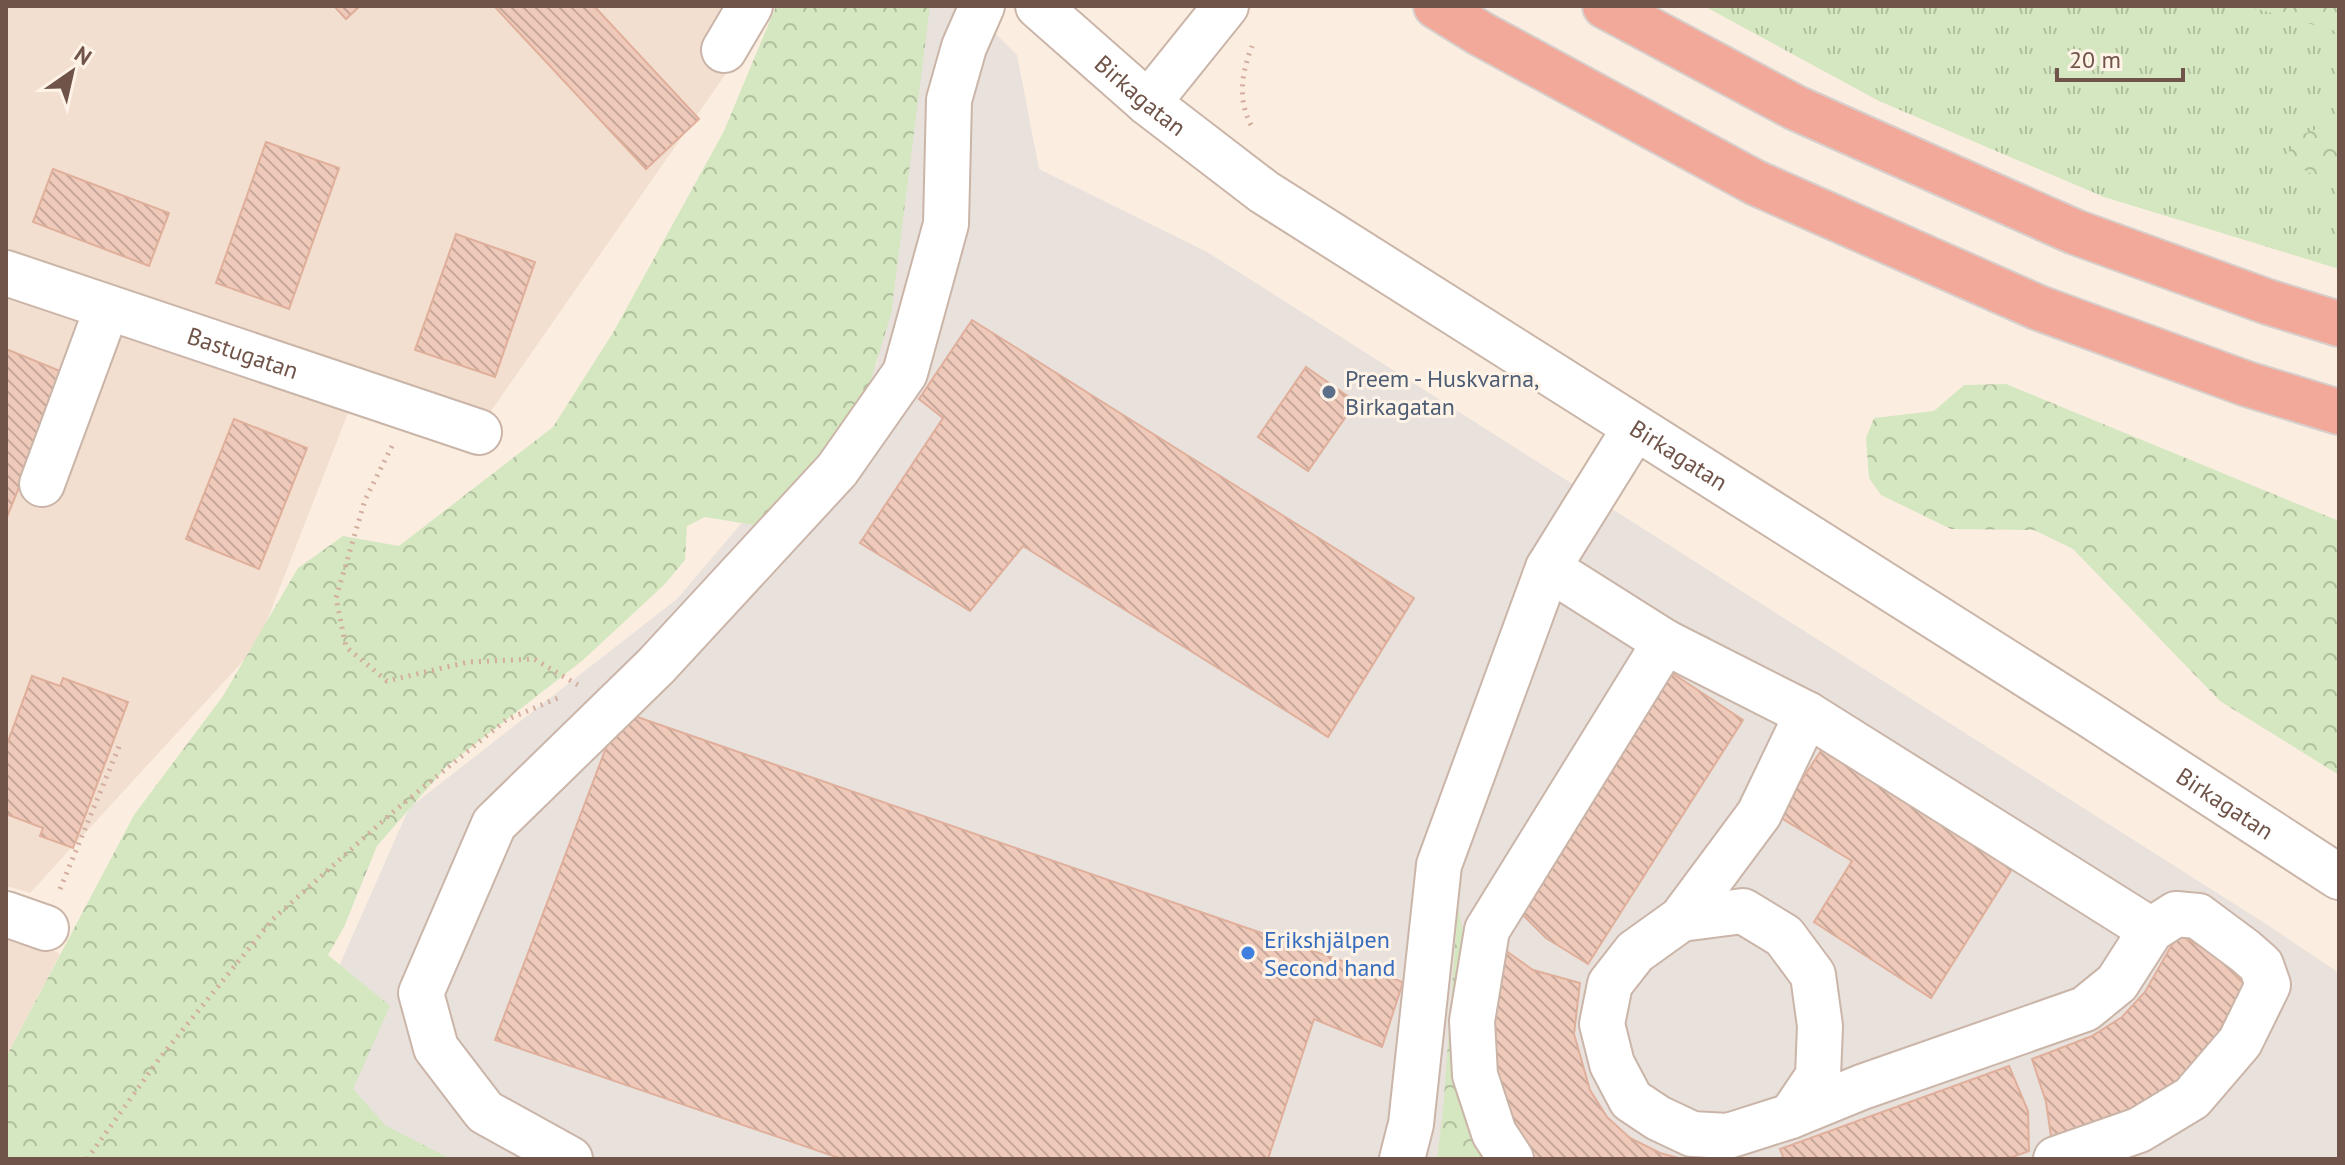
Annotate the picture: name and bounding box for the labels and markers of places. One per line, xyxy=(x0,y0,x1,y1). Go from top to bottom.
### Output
place label: Preem - Huskvarna, Birkagatan xyxy=(1345,363,1540,422)
marker: Preem - Huskvarna, Birkagatan xyxy=(1320,383,1338,401)
place label: Erikshjälpen Second hand xyxy=(1264,924,1395,983)
marker: Erikshjälpen Second hand xyxy=(1239,944,1257,962)

